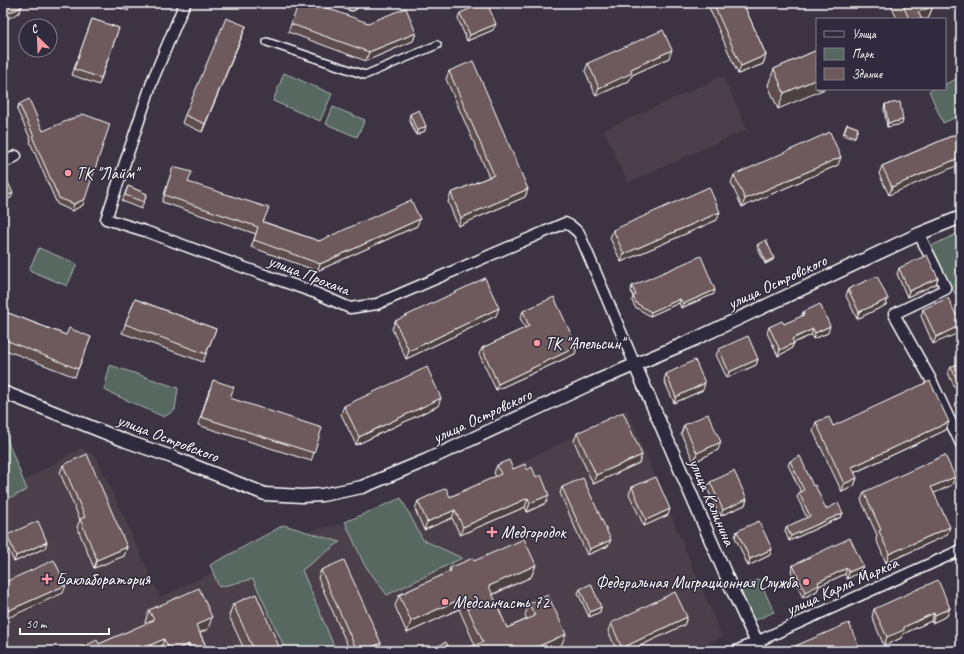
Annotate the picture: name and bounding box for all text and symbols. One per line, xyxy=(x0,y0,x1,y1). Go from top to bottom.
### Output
north arrow xyxy=(18,18,58,58)
legend xyxy=(816,18,946,90)
text: С xyxy=(29,21,41,36)
text: Улица xyxy=(852,26,877,42)
text: Парк xyxy=(852,46,875,62)
text: Здание xyxy=(852,66,883,82)
place label: ТК "Лайм" xyxy=(76,163,142,184)
marker: ТК "Лайм" xyxy=(63,168,73,178)
street label: улица Прохача xyxy=(264,250,354,301)
street label: улица Островского xyxy=(723,250,831,314)
place label: ТК "Апельсин" xyxy=(545,333,628,354)
marker: ТК "Апельсин" xyxy=(532,338,542,348)
street label: улица Островского xyxy=(428,384,536,448)
street label: улица Островского xyxy=(114,409,222,467)
street label: улица Калинина xyxy=(684,454,740,550)
place label: Медгородок xyxy=(501,522,568,543)
marker: Медгородок xyxy=(486,526,498,538)
street label: улица Карла Маркса xyxy=(782,551,903,621)
place label: Баклаборатория xyxy=(56,569,151,590)
place label: Федеральная Миграционная Служба xyxy=(595,572,800,593)
marker: Баклаборатория xyxy=(41,573,53,585)
marker: Федеральная Миграционная Служба xyxy=(801,577,811,587)
place label: Медсанчасть 72 xyxy=(453,592,551,613)
marker: Медсанчасть 72 xyxy=(440,597,450,607)
scale bar xyxy=(20,610,109,636)
text: 50 m xyxy=(26,616,48,632)

